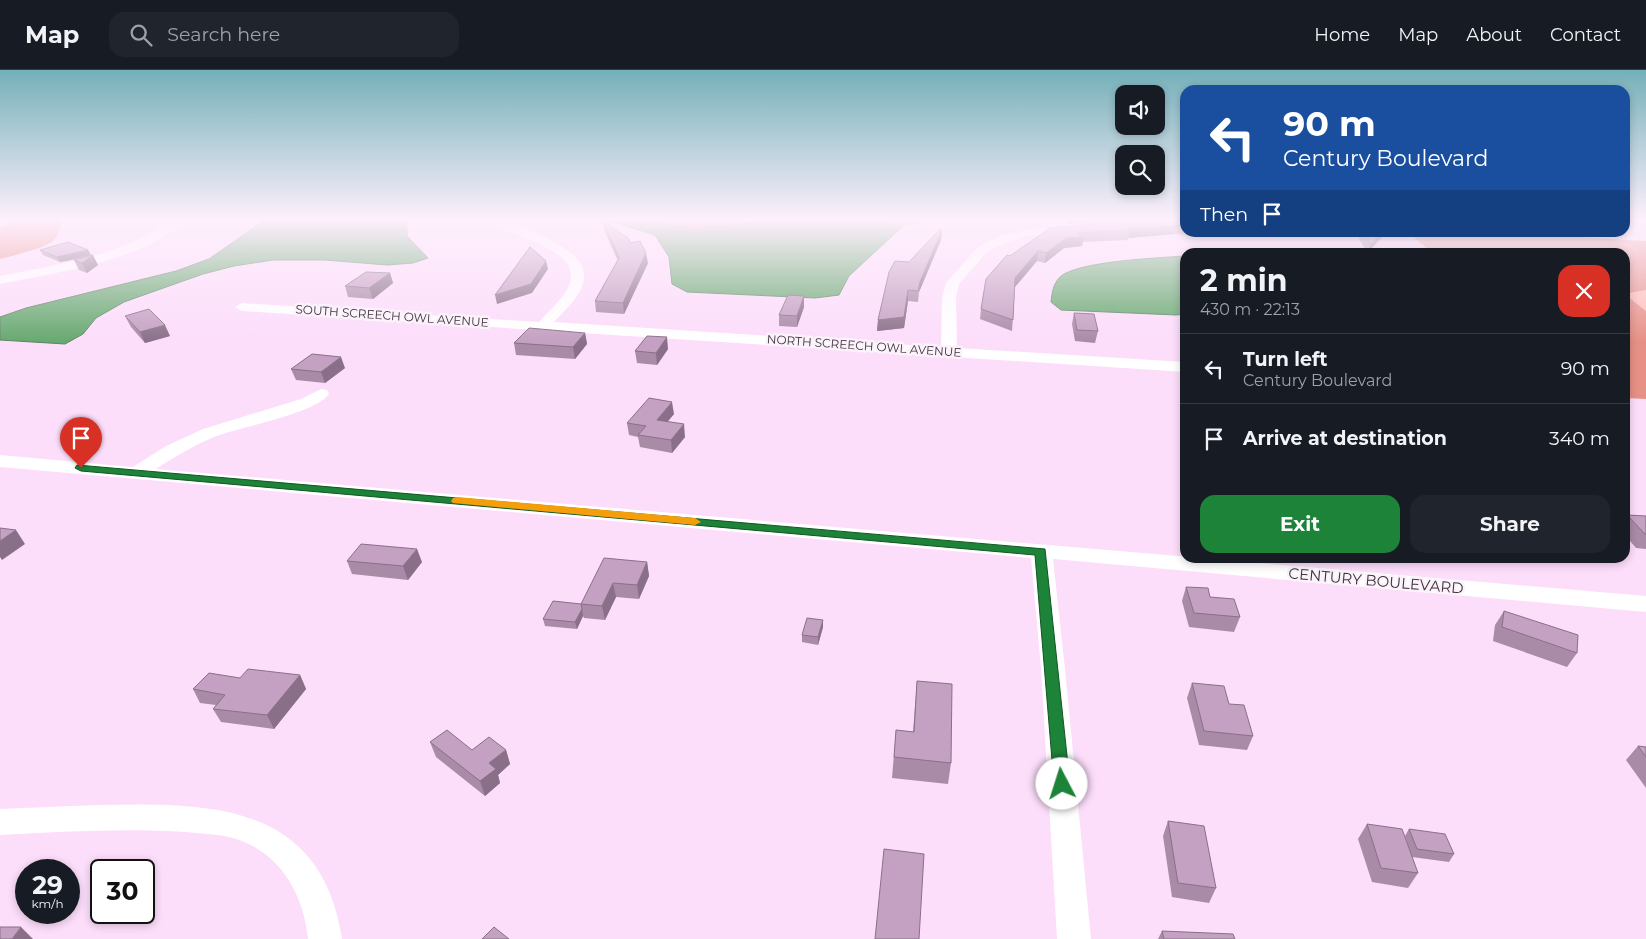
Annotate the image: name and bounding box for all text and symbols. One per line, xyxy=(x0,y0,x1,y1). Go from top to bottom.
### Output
search box xyxy=(109,12,459,57)
text: Map xyxy=(25,20,79,49)
icon: search xyxy=(127,21,155,49)
text: Search here xyxy=(167,23,280,46)
text: Home xyxy=(1314,24,1370,46)
text: Map xyxy=(1398,24,1438,46)
text: About xyxy=(1466,24,1522,46)
text: Contact xyxy=(1550,24,1621,46)
map controls xyxy=(1115,85,1165,195)
button: sound xyxy=(1115,85,1165,135)
text: 90 m xyxy=(1283,102,1376,145)
icon: left xyxy=(1200,105,1265,170)
button: search xyxy=(1115,145,1165,195)
text: Century Boulevard xyxy=(1283,145,1488,172)
icon: arrive xyxy=(1258,200,1286,228)
text: Then xyxy=(1200,203,1248,226)
text: 2 min xyxy=(1200,262,1287,299)
button: close xyxy=(1558,265,1610,317)
text: 430 m · 22:13 xyxy=(1200,300,1300,319)
street label: SOUTH SCREECH OWL AVENUE xyxy=(295,301,489,330)
street label: NORTH SCREECH OWL AVENUE xyxy=(766,331,962,360)
text: Turn left xyxy=(1243,348,1328,371)
icon: left xyxy=(1200,355,1228,383)
text: 90 m xyxy=(1561,357,1610,380)
text: Century Boulevard xyxy=(1243,371,1392,390)
pin xyxy=(60,417,102,468)
icon: arrive xyxy=(67,424,95,452)
icon: arrive xyxy=(1200,425,1228,453)
text: Arrive at destination xyxy=(1243,427,1447,450)
text: 340 m xyxy=(1549,427,1610,450)
button: Exit xyxy=(1200,495,1400,553)
button: Share xyxy=(1410,495,1610,553)
street label: CENTURY BOULEVARD xyxy=(1288,563,1464,598)
position arrow xyxy=(1035,757,1087,809)
speed limit sign: 30 xyxy=(90,859,155,924)
text: 29 xyxy=(32,870,63,900)
text: km/h xyxy=(31,896,64,911)

